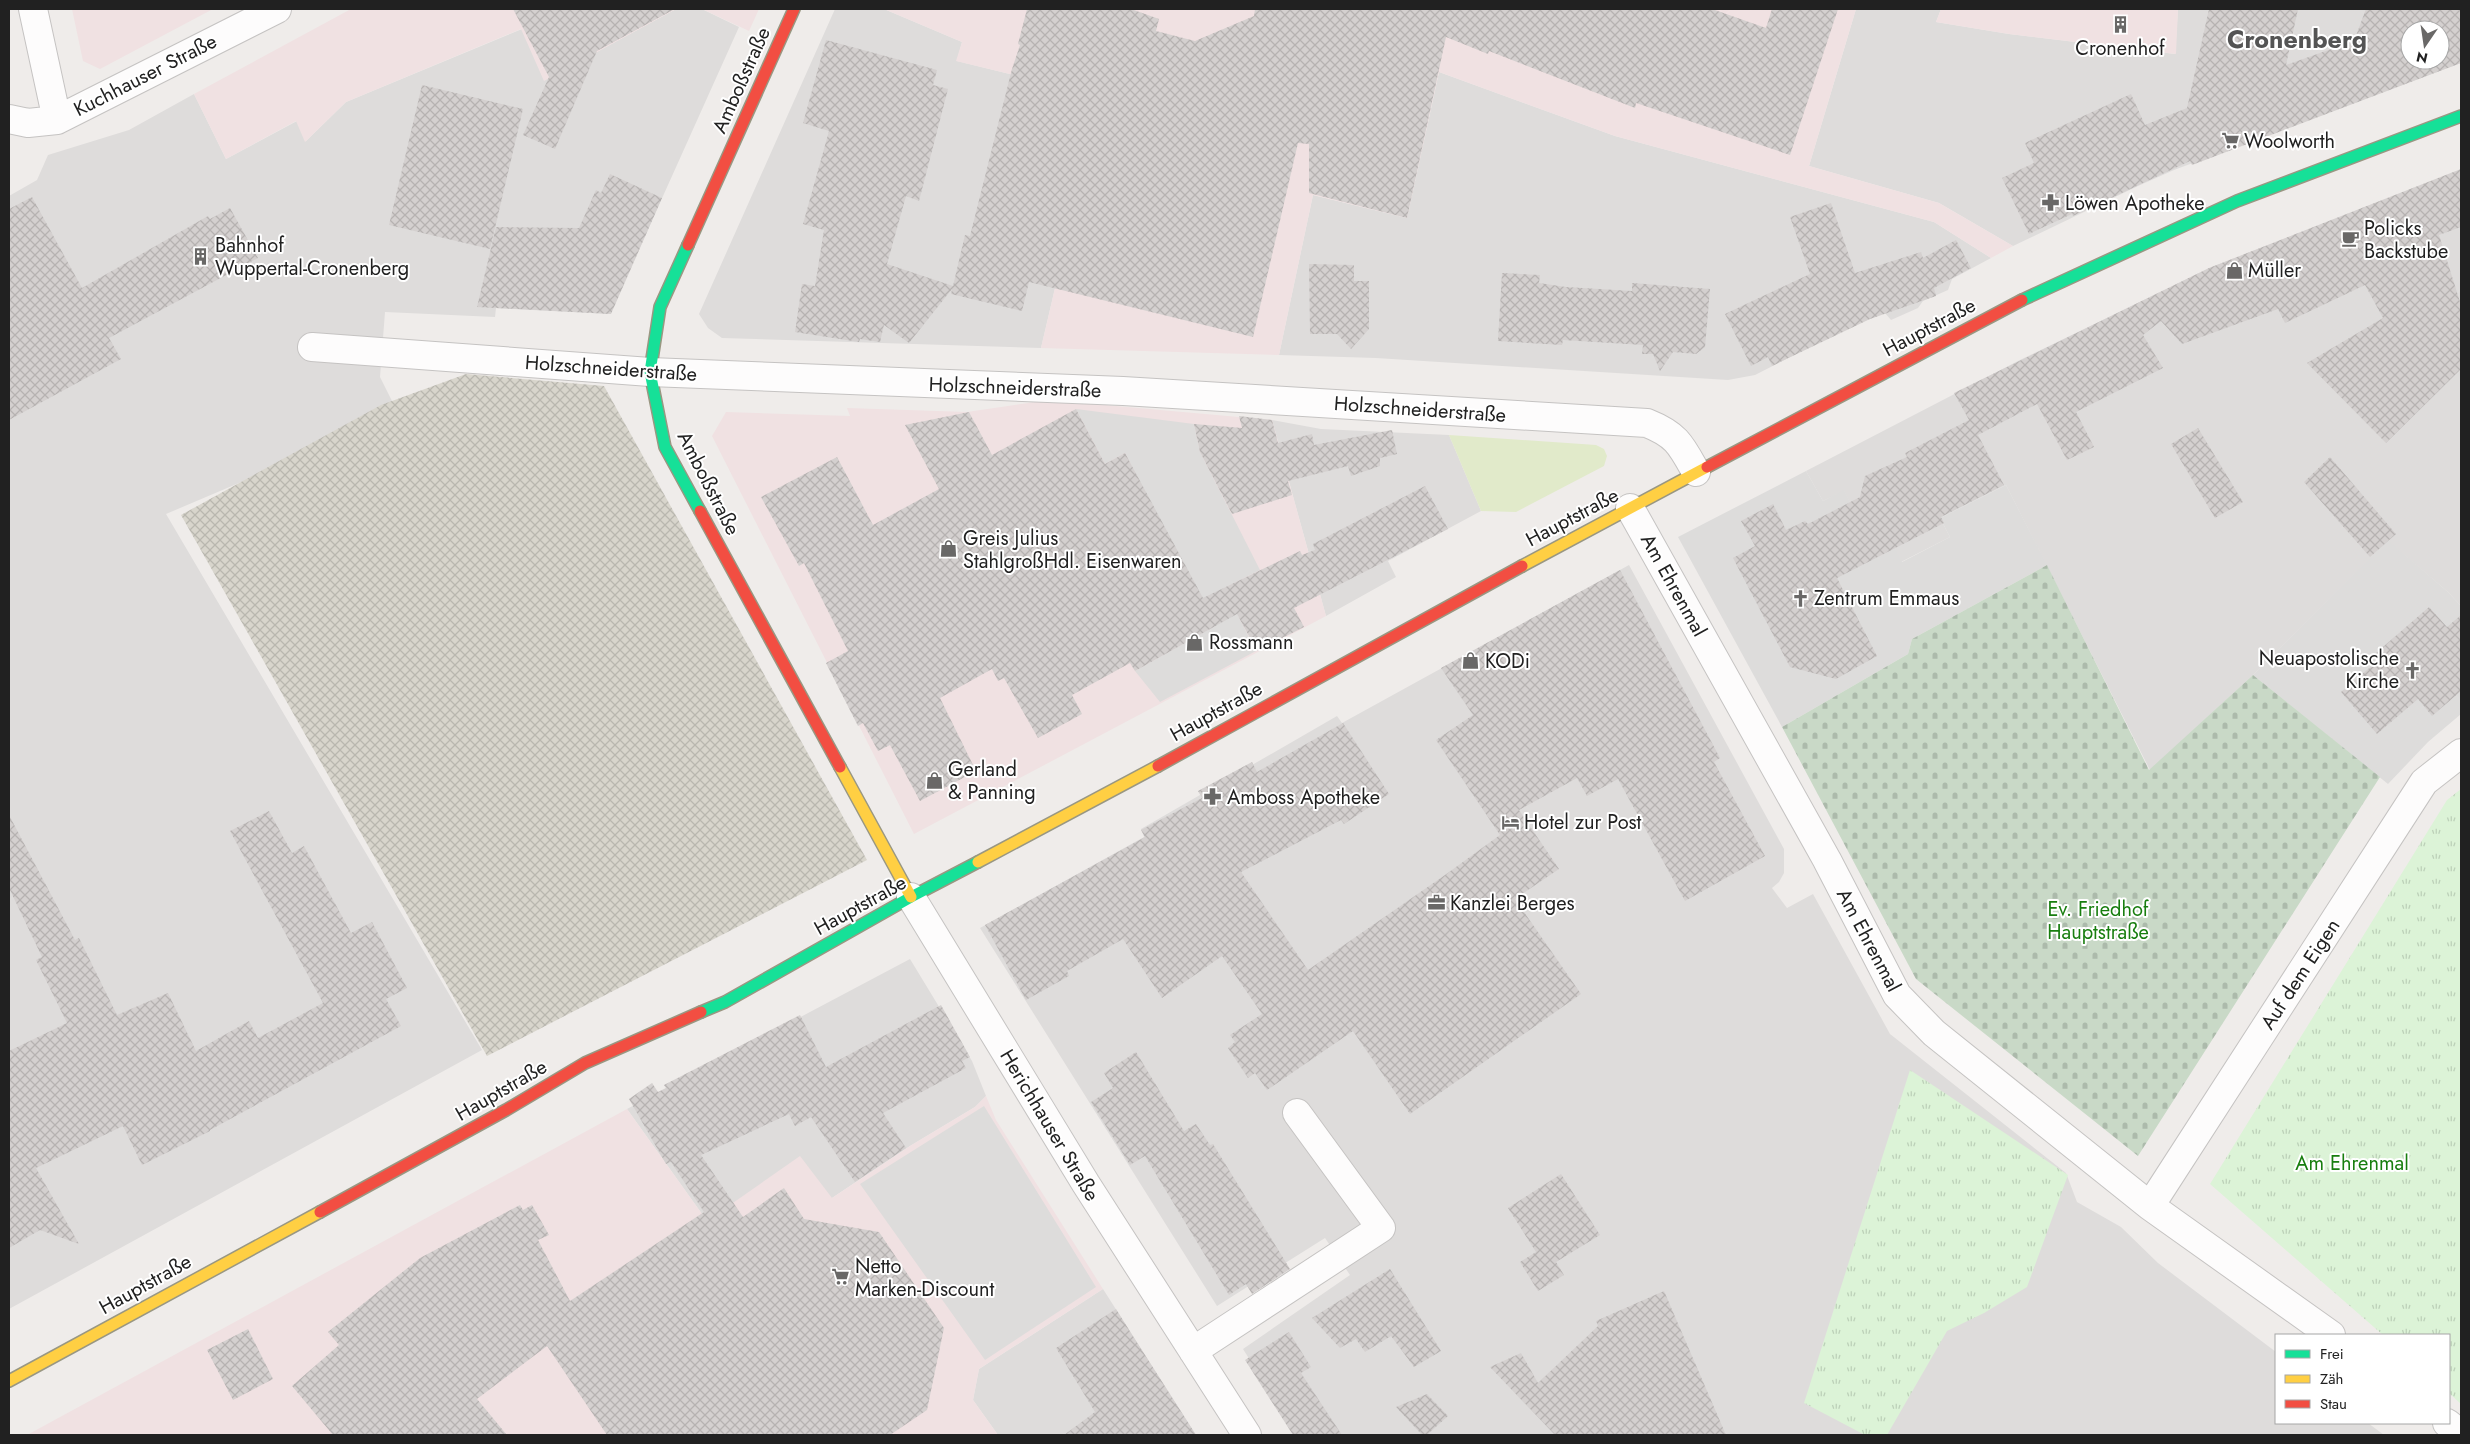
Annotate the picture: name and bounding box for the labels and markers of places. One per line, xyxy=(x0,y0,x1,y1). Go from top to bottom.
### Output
building icon: Cronenhof xyxy=(2110,14,2130,34)
place label: Cronenhof xyxy=(2075,34,2166,63)
place label: Woolworth xyxy=(2244,127,2335,156)
supermarket icon: Woolworth xyxy=(2220,131,2240,151)
place label: Löwen Apotheke xyxy=(2065,189,2205,218)
pharmacy icon: Löwen Apotheke xyxy=(2041,193,2061,213)
place label: Policks Backstube xyxy=(2364,214,2448,266)
cafe icon: Policks Backstube xyxy=(2340,229,2360,249)
place label: Bahnhof Wuppertal-Cronenberg xyxy=(215,231,409,283)
building icon: Bahnhof Wuppertal-Cronenberg xyxy=(191,246,211,266)
place label: Müller xyxy=(2248,256,2301,285)
shop icon: Müller xyxy=(2224,260,2244,280)
place label: Greis Julius StahlgroßHdl. Eisenwaren xyxy=(963,524,1182,576)
shop icon: Greis Julius StahlgroßHdl. Eisenwaren xyxy=(939,539,959,559)
place label: Zentrum Emmaus xyxy=(1814,584,1959,613)
church icon: Zentrum Emmaus xyxy=(1790,588,1810,608)
place label: Rossmann xyxy=(1209,628,1293,657)
shop icon: Rossmann xyxy=(1185,632,1205,652)
place label: Neuapostolische Kirche xyxy=(2259,644,2399,696)
place label: KODi xyxy=(1485,647,1530,676)
shop icon: KODi xyxy=(1461,651,1481,671)
church icon: Neuapostolische Kirche xyxy=(2403,660,2423,680)
place label: Gerland & Panning xyxy=(948,755,1036,807)
shop icon: Gerland & Panning xyxy=(924,771,944,791)
place label: Amboss Apotheke xyxy=(1227,783,1380,812)
pharmacy icon: Amboss Apotheke xyxy=(1203,787,1223,807)
place label: Hotel zur Post xyxy=(1524,808,1642,837)
hotel icon: Hotel zur Post xyxy=(1500,812,1520,832)
place label: Kanzlei Berges xyxy=(1450,889,1575,918)
office icon: Kanzlei Berges xyxy=(1426,893,1446,913)
place label: Netto Marken-Discount xyxy=(855,1252,995,1304)
supermarket icon: Netto Marken-Discount xyxy=(831,1267,851,1287)

